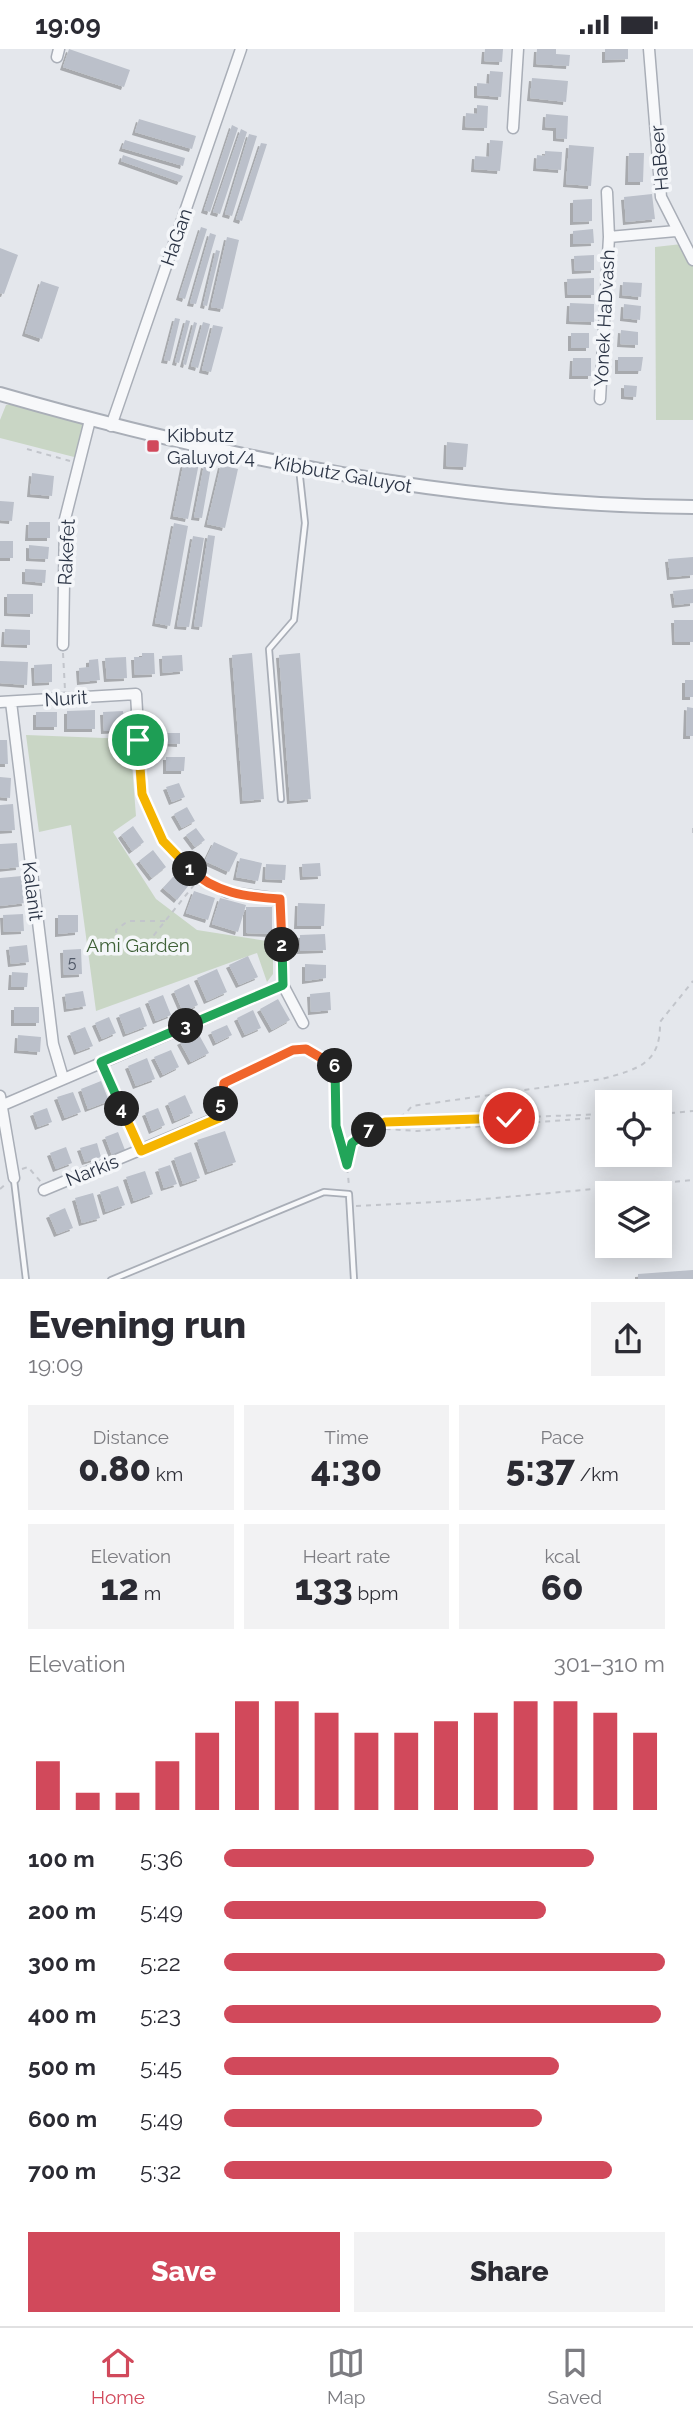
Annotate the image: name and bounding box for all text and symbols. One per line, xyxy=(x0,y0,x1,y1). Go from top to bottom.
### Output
text: 19:09 xyxy=(35,10,101,40)
street label: HaBeer xyxy=(645,124,673,192)
street label: HaGan xyxy=(156,205,196,269)
street label: Yonek HaDvash xyxy=(589,249,619,387)
place label: Kibbutz Galuyot/4 xyxy=(167,424,255,468)
marker: Kibbutz Galuyot/4 xyxy=(145,438,161,454)
street label: Kibbutz Galuyot xyxy=(272,451,414,497)
street label: Rakefet xyxy=(53,518,79,586)
street label: Nurit xyxy=(44,685,89,710)
pin xyxy=(108,710,168,770)
icon: arrive xyxy=(119,721,157,759)
pin: 1 xyxy=(172,851,208,887)
text: 1 xyxy=(185,857,194,879)
street label: Kalanit xyxy=(18,860,48,923)
pin: 2 xyxy=(264,927,300,963)
text: 2 xyxy=(276,933,287,955)
park label: Ami Garden xyxy=(86,934,190,956)
house number: 5 xyxy=(68,953,77,972)
pin: 3 xyxy=(168,1009,204,1044)
text: 3 xyxy=(180,1014,191,1036)
pin: 6 xyxy=(318,1049,352,1083)
text: 6 xyxy=(329,1054,340,1076)
pin: 5 xyxy=(204,1087,238,1121)
pin xyxy=(479,1088,539,1148)
map controls xyxy=(595,1090,672,1258)
button: locate xyxy=(595,1090,672,1167)
pin: 4 xyxy=(104,1091,140,1127)
text: 5 xyxy=(215,1092,226,1114)
text: 4 xyxy=(116,1097,127,1119)
icon: check xyxy=(490,1099,528,1137)
pin: 7 xyxy=(352,1113,386,1147)
text: 7 xyxy=(363,1118,374,1140)
street label: Narkis xyxy=(62,1149,122,1191)
button: layers xyxy=(595,1181,672,1258)
text: Evening run xyxy=(28,1302,246,1347)
button: share xyxy=(591,1302,665,1376)
text: 19:09 xyxy=(28,1351,83,1378)
text: Distance xyxy=(93,1426,169,1448)
text: Time xyxy=(324,1426,369,1448)
text: Pace xyxy=(540,1426,584,1448)
text: 0.80 xyxy=(78,1448,151,1489)
text: 4:30 xyxy=(311,1448,382,1489)
text: 5:37 xyxy=(506,1448,575,1489)
text: km xyxy=(151,1463,183,1485)
text: /km xyxy=(575,1463,619,1485)
text: Elevation xyxy=(90,1545,171,1567)
text: Heart rate xyxy=(303,1545,390,1567)
text: kcal xyxy=(544,1545,580,1567)
text: 12 xyxy=(100,1567,139,1608)
text: 133 xyxy=(295,1567,353,1608)
text: 60 xyxy=(541,1567,584,1608)
text: m xyxy=(139,1582,161,1604)
text: bpm xyxy=(353,1582,398,1604)
text: Elevation xyxy=(28,1650,126,1677)
text: 301–310 m xyxy=(554,1650,665,1677)
text: 100 m xyxy=(28,1845,95,1872)
text: 5:36 xyxy=(140,1845,183,1872)
text: 200 m xyxy=(28,1897,96,1924)
text: 5:49 xyxy=(140,1897,183,1924)
text: 300 m xyxy=(28,1949,96,1976)
text: 5:22 xyxy=(140,1949,181,1976)
text: 400 m xyxy=(28,2001,96,2028)
text: 5:23 xyxy=(140,2001,181,2028)
text: 500 m xyxy=(28,2053,96,2080)
text: 5:45 xyxy=(140,2053,182,2080)
text: 600 m xyxy=(28,2105,97,2132)
text: 5:49 xyxy=(140,2105,183,2132)
text: 700 m xyxy=(28,2157,96,2184)
text: 5:32 xyxy=(140,2157,181,2184)
button: Save xyxy=(28,2232,340,2312)
button: Share xyxy=(354,2232,665,2312)
tab: Home xyxy=(91,2344,145,2408)
tab: Map xyxy=(327,2344,366,2408)
tab: Saved xyxy=(548,2344,602,2408)

